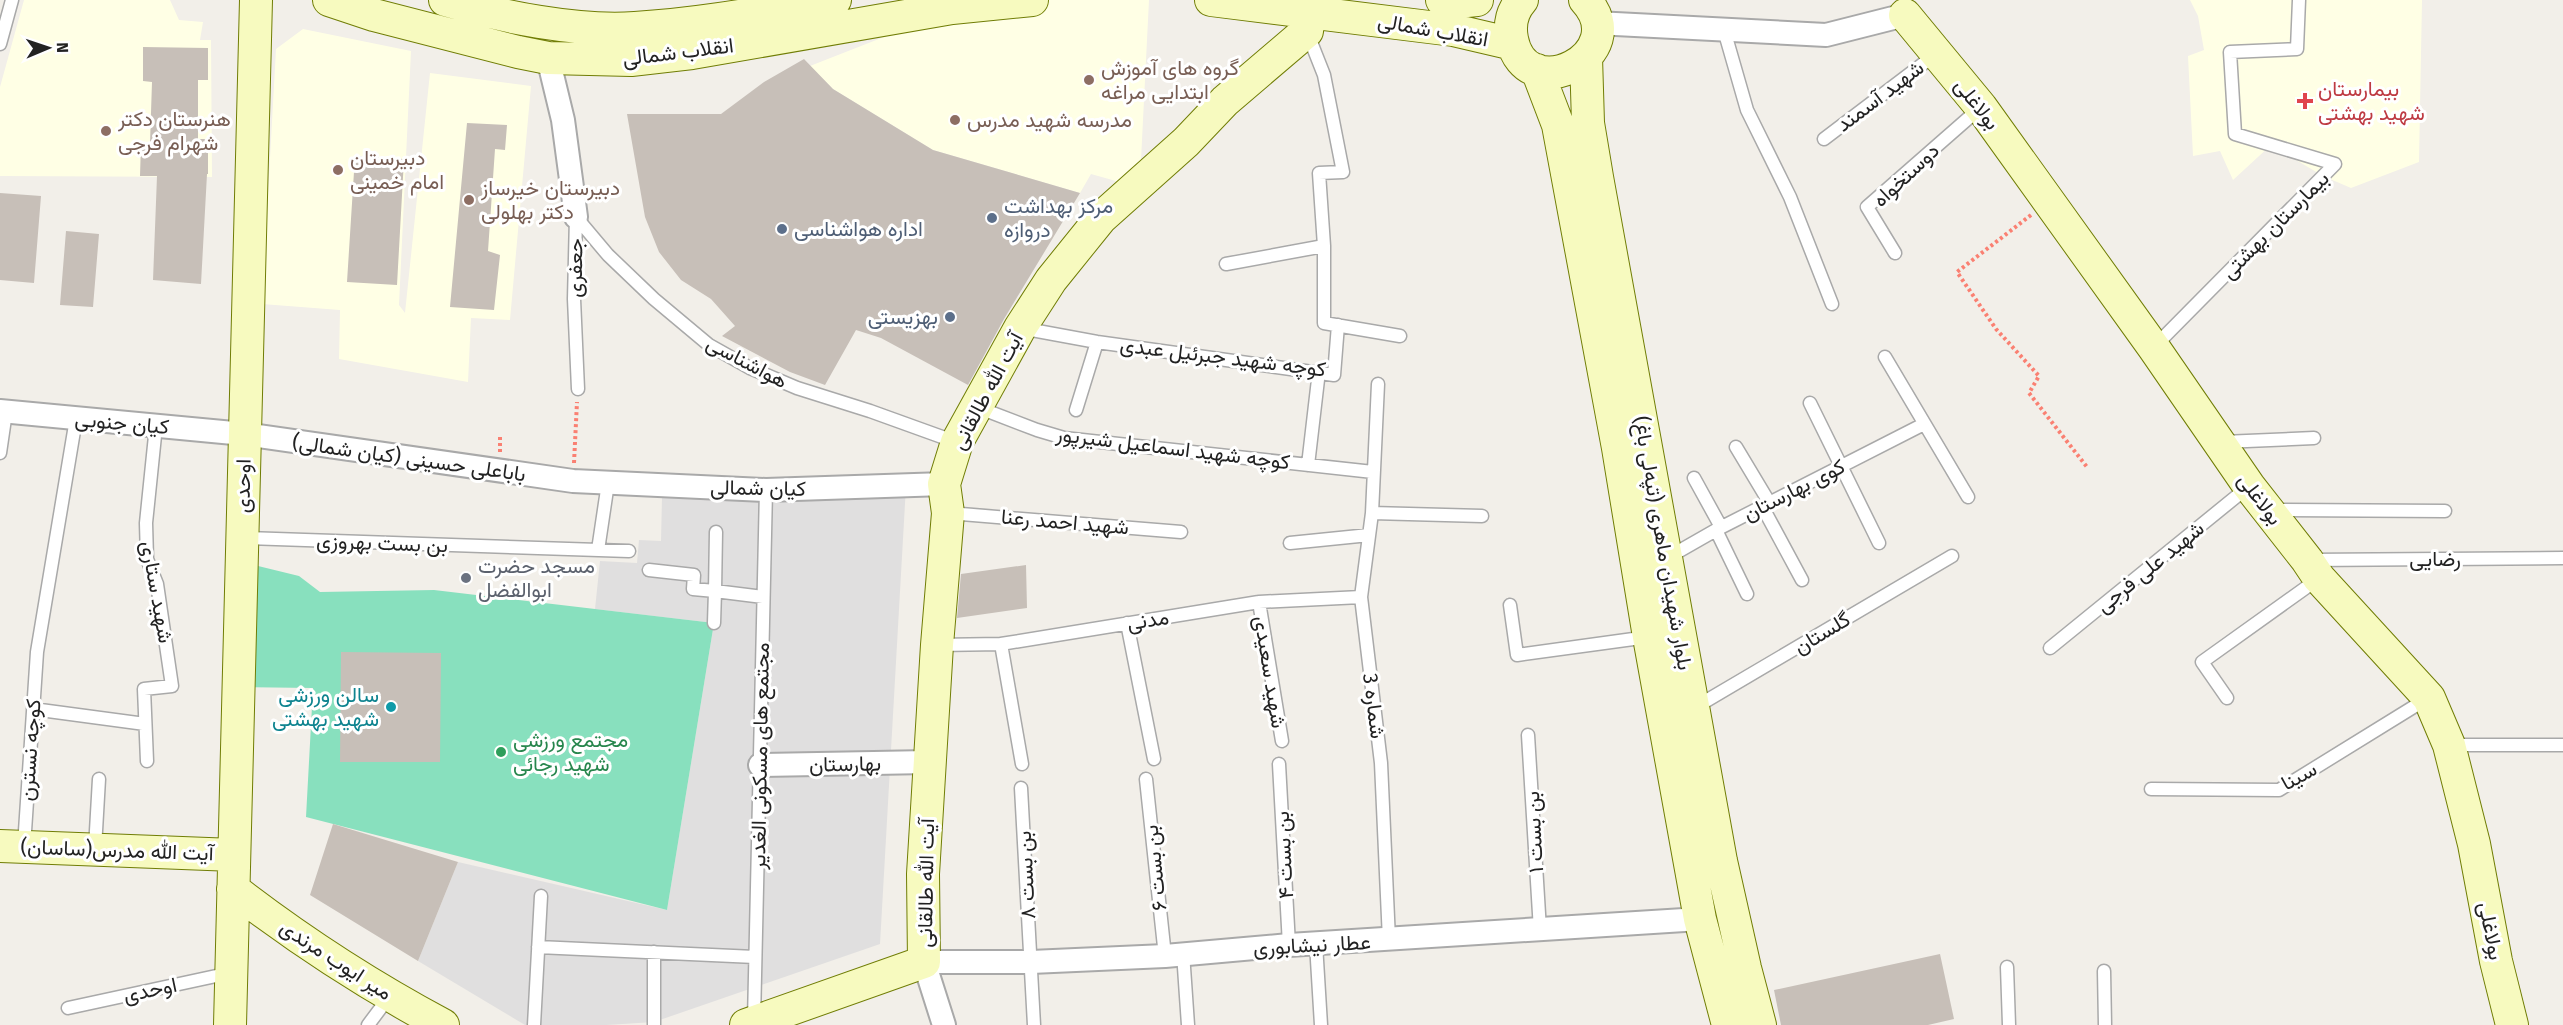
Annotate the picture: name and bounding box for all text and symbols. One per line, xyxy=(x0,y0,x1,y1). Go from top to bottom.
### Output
street label: انقلاب شمالی xyxy=(1376,8,1490,52)
north arrow xyxy=(18,18,78,78)
street label: انقلاب شمالی xyxy=(621,32,735,72)
text: N xyxy=(53,42,72,53)
place label: گروه های آموزش ابتدایی مراغه xyxy=(1101,55,1239,105)
street label: شهید آسمند xyxy=(1831,55,1929,137)
marker: گروه های آموزش ابتدایی مراغه xyxy=(1082,73,1096,87)
street label: بولاغلی xyxy=(1949,73,2005,135)
place label: بیمارستان شهید بهشتی xyxy=(2318,76,2425,126)
marker: بیمارستان شهید بهشتی xyxy=(2296,92,2314,110)
place label: هنرستان دکتر شهرام فرجی xyxy=(117,106,231,157)
place label: مدرسه شهید مدرس xyxy=(967,107,1132,133)
marker: مدرسه شهید مدرس xyxy=(948,113,962,127)
marker: هنرستان دکتر شهرام فرجی xyxy=(99,124,113,138)
street label: دوستخواه xyxy=(1867,138,1945,212)
place label: دبیرستان امام خمینی xyxy=(350,145,444,196)
marker: دبیرستان امام خمینی xyxy=(331,163,345,177)
street label: بیمارستان بهشتی xyxy=(2215,165,2335,285)
place label: دبیرستان خیرساز دکتر بهلولی xyxy=(480,175,620,225)
marker: دبیرستان خیرساز دکتر بهلولی xyxy=(462,193,476,207)
place label: مرکز بهداشت دروازه xyxy=(1004,193,1113,243)
marker: مرکز بهداشت دروازه xyxy=(985,211,999,225)
place label: اداره هواشناسی xyxy=(794,216,923,242)
marker: اداره هواشناسی xyxy=(775,222,789,236)
street label: جعفری xyxy=(561,238,589,298)
place label: بهزیستی xyxy=(868,304,938,330)
marker: بهزیستی xyxy=(943,310,957,324)
street label: آیت الله طالقانی xyxy=(945,326,1030,454)
street label: هواشناسی xyxy=(702,330,792,394)
street label: کوچه شهید جبرئیل عبدی xyxy=(1118,331,1327,384)
street label: کیان جنوبی xyxy=(74,406,170,440)
street label: بلوار شهیدان ماهری (تپه‌لی باغ) xyxy=(1627,414,1698,672)
street label: کوچه شهید اسماعیل شیرپور xyxy=(1053,421,1292,476)
street label: باباعلی حسینی (کیان شمالی) xyxy=(291,429,527,487)
street label: کوی بهارستان xyxy=(1739,453,1849,527)
street label: اوحدی xyxy=(230,459,256,513)
street label: بولاغلی xyxy=(2232,468,2288,530)
street label: کیان شمالی xyxy=(710,474,806,502)
street label: شهید احمد رعنا xyxy=(1000,503,1130,541)
street label: شهید علی فرجی xyxy=(2091,515,2209,619)
street label: بن بست بهروزی xyxy=(316,528,448,558)
street label: شهید ستاری xyxy=(135,539,179,645)
street label: رضایی xyxy=(2409,546,2461,572)
place label: مسجد حضرت ابوالفضل xyxy=(478,553,595,603)
marker: مسجد حضرت ابوالفضل xyxy=(459,571,473,585)
street label: مدنی xyxy=(1125,604,1171,636)
street label: گلستان xyxy=(1789,606,1855,660)
street label: شهید سعیدی xyxy=(1248,614,1292,730)
street label: مجتمع های مسکونی الغدیر xyxy=(745,642,776,871)
street label: شماره 3 xyxy=(1357,672,1391,740)
place label: سالن ورزشی شهید بهشتی xyxy=(272,682,379,732)
street label: کوچه نسترن xyxy=(13,698,48,802)
marker: سالن ورزشی شهید بهشتی xyxy=(384,700,398,714)
place label: مجتمع ورزشی شهید رجائی xyxy=(513,727,628,777)
marker: مجتمع ورزشی شهید رجائی xyxy=(494,745,508,759)
street label: بهارستان xyxy=(809,750,881,778)
street label: سینا xyxy=(2277,756,2321,796)
street label: بن بست ۱ xyxy=(1519,790,1549,874)
street label: بن بست ۴ xyxy=(1269,810,1299,900)
street label: آیت الله طالقانی xyxy=(912,816,940,948)
street label: بن بست ۶ xyxy=(1138,824,1172,912)
street label: بن بست ۸ xyxy=(1011,830,1041,920)
street label: آیت الله مدرس(ساسان) xyxy=(20,834,216,866)
street label: بولاغلی xyxy=(2473,900,2509,962)
street label: میر ایوب مرندی xyxy=(275,914,397,1006)
street label: عطار نیشابوری xyxy=(1253,929,1371,961)
street label: اوحدی xyxy=(121,972,179,1008)

